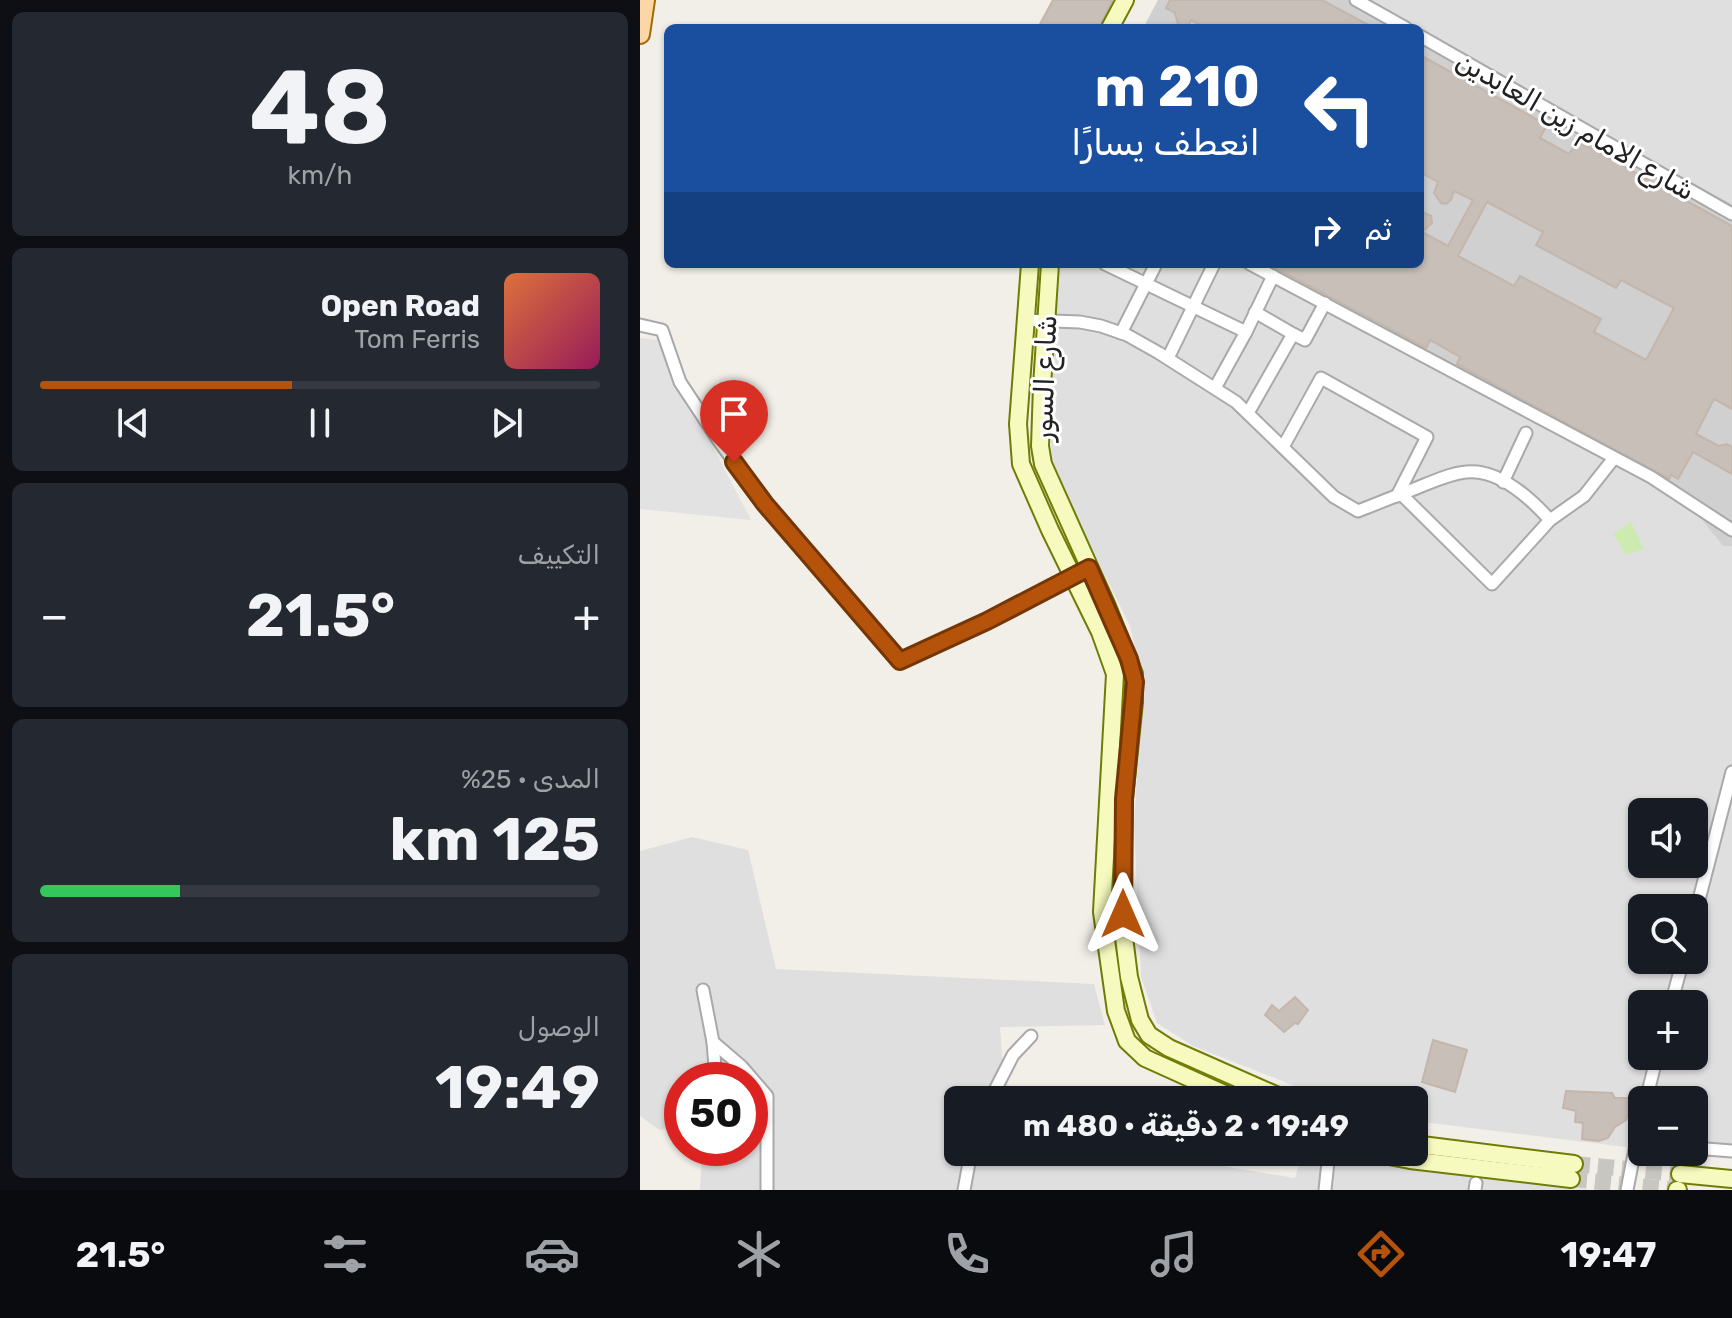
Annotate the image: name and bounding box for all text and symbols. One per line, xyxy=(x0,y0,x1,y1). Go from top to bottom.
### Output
street label: شارع الامام زين العابدين xyxy=(1449,44,1701,210)
text: 48 xyxy=(249,46,391,169)
text: 210 m xyxy=(1094,54,1260,120)
icon: left xyxy=(1288,56,1392,160)
text: انعطف يسارًا xyxy=(1071,121,1260,164)
text: km/h xyxy=(288,160,352,191)
icon: right xyxy=(1304,208,1348,252)
text: ثم xyxy=(1364,212,1392,248)
text: Open Road xyxy=(321,288,480,324)
street label: شارع السور xyxy=(1026,314,1066,444)
text: Tom Ferris xyxy=(354,324,480,355)
pin xyxy=(700,380,768,462)
icon: arrive xyxy=(712,392,756,436)
icon: previous xyxy=(111,401,155,445)
icon: pause xyxy=(298,401,342,445)
icon: next xyxy=(485,401,529,445)
text: التكييف xyxy=(518,540,600,571)
text: 21.5° xyxy=(246,580,395,651)
text: − xyxy=(40,590,69,642)
text: + xyxy=(573,590,600,642)
text: المدى · 25% xyxy=(461,764,600,795)
map controls xyxy=(1628,798,1708,1166)
button: sound xyxy=(1628,798,1708,878)
text: 125 km xyxy=(390,804,600,875)
position arrow xyxy=(1081,872,1165,956)
button: search xyxy=(1628,894,1708,974)
button: + xyxy=(1628,990,1708,1070)
text: الوصول xyxy=(518,1012,600,1043)
text: 19:49 xyxy=(435,1052,600,1123)
speed limit sign: 50 xyxy=(664,1062,768,1166)
button: − xyxy=(1628,1086,1708,1166)
text: 19:49 · 2 دقيقة · 480 m xyxy=(1023,1108,1349,1144)
icon: filters xyxy=(317,1226,373,1282)
icon: car xyxy=(524,1226,580,1282)
icon: climate xyxy=(731,1226,787,1282)
icon: phone xyxy=(939,1226,995,1282)
icon: music xyxy=(1146,1226,1202,1282)
icon: directions xyxy=(1353,1226,1409,1282)
text: 21.5° xyxy=(76,1233,165,1276)
text: 19:47 xyxy=(1561,1233,1656,1276)

